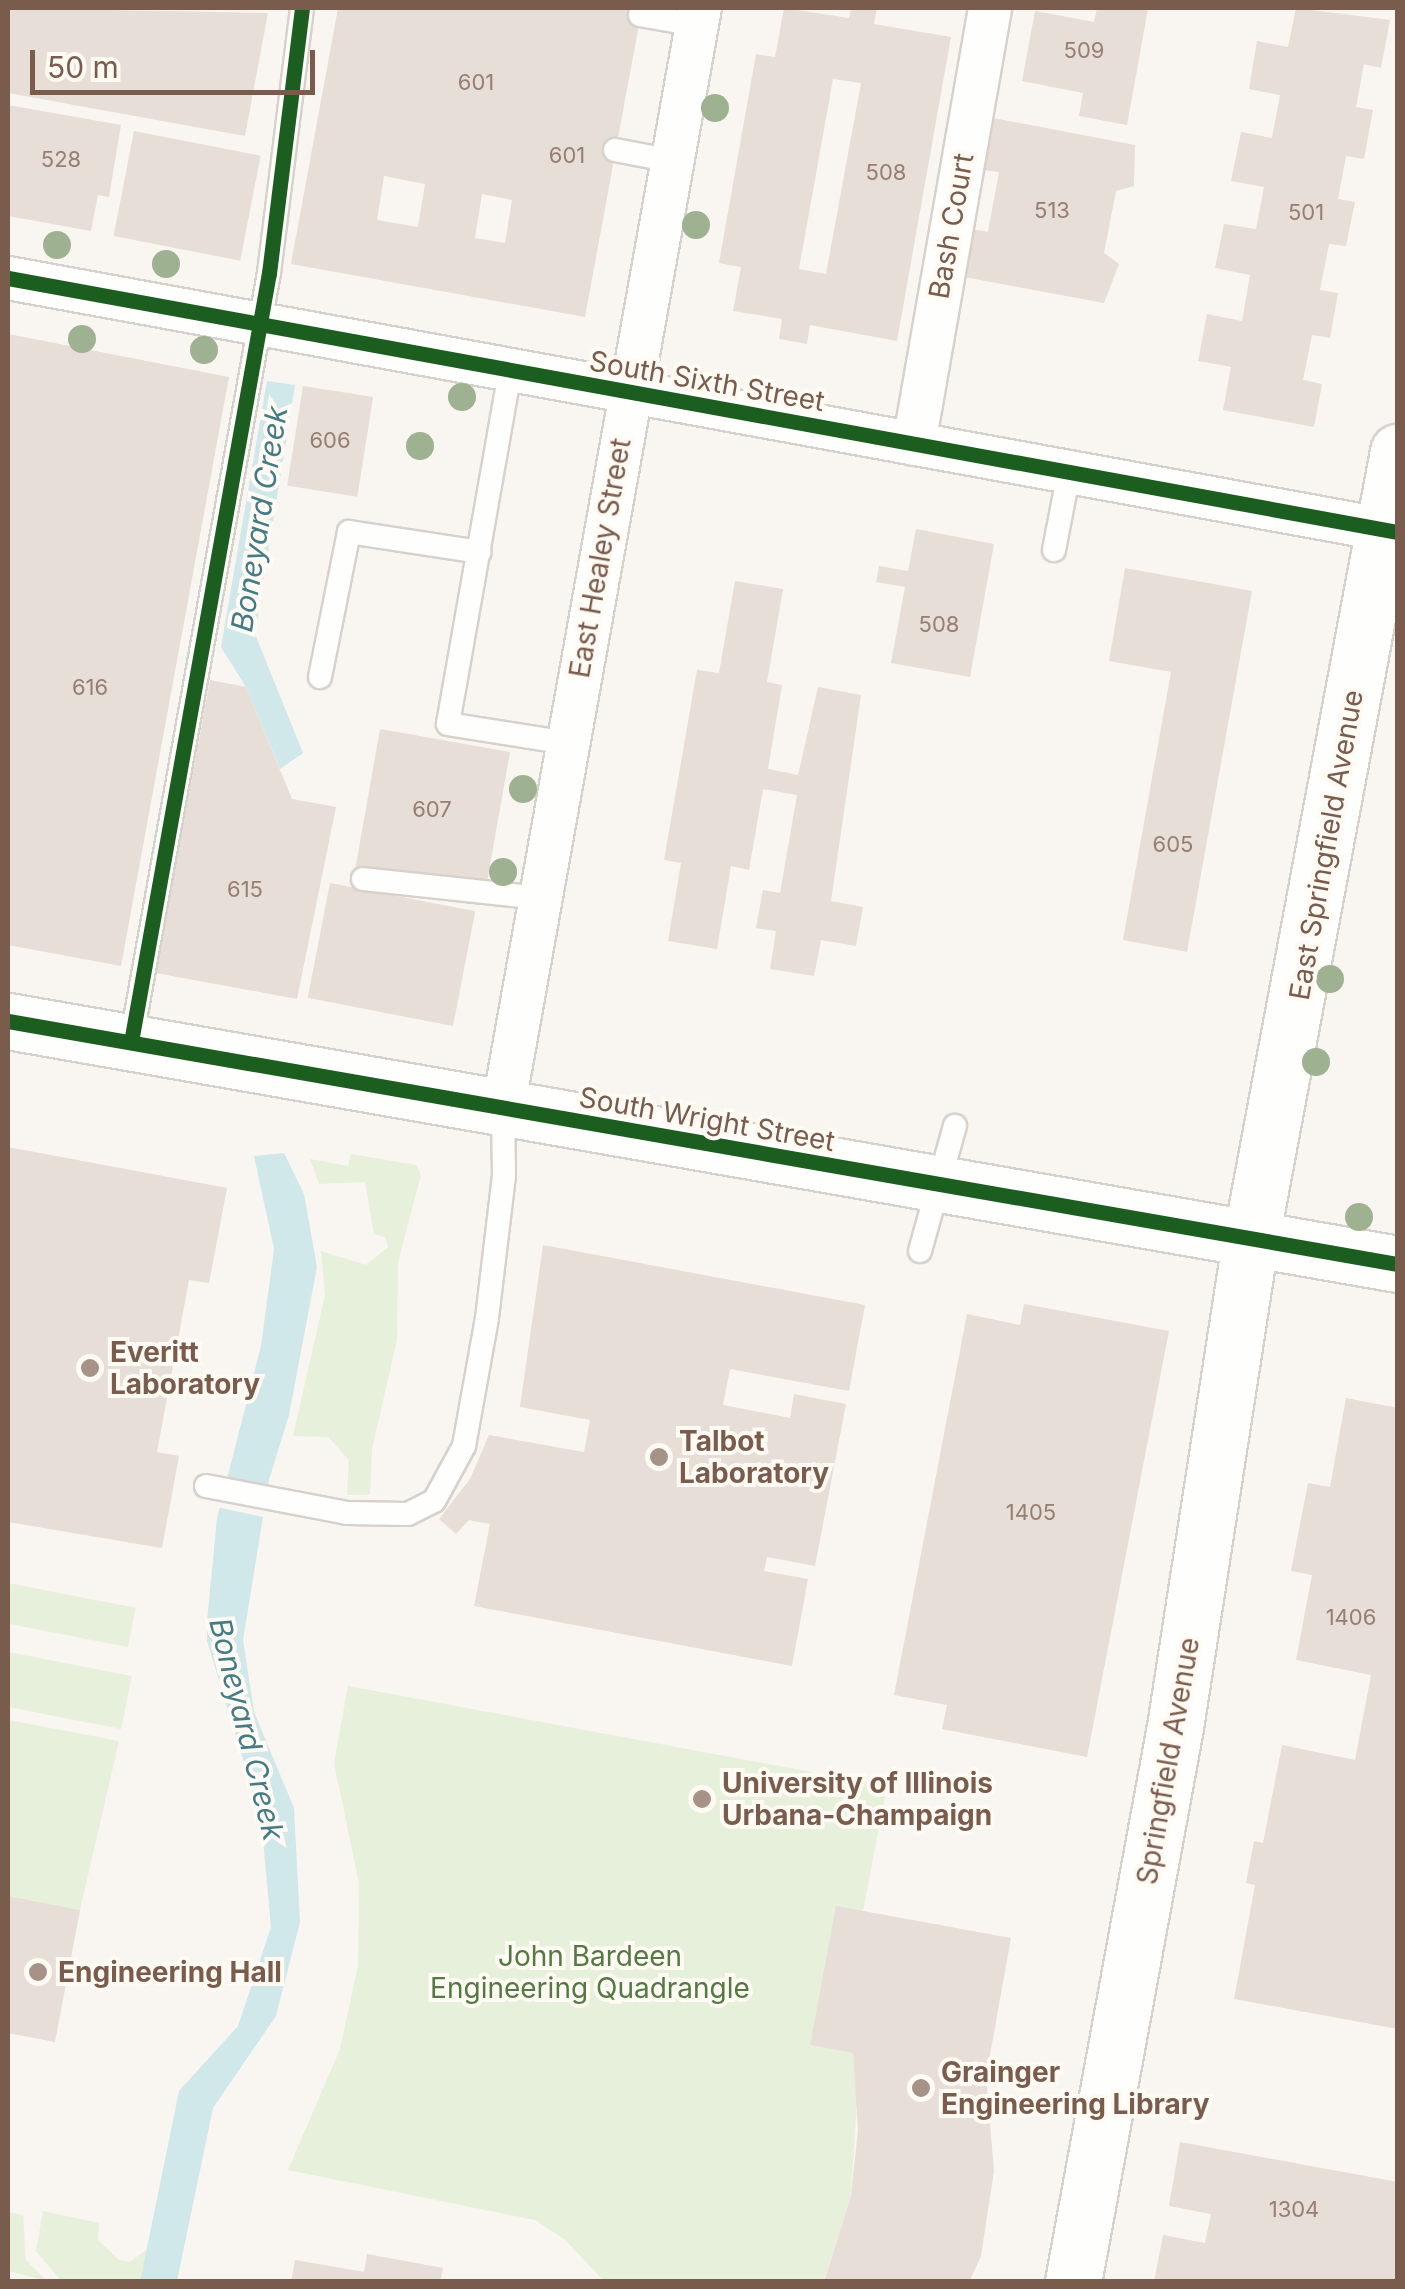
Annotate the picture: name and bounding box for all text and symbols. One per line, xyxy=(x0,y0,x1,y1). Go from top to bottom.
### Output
scale bar xyxy=(35,30,320,92)
house number: 509 xyxy=(1064,38,1104,64)
text: 50 m xyxy=(47,49,119,85)
house number: 601 xyxy=(458,70,494,96)
house number: 601 xyxy=(549,143,585,169)
house number: 528 xyxy=(41,147,81,173)
street label: Bash Court xyxy=(922,151,980,301)
house number: 508 xyxy=(866,160,906,186)
house number: 513 xyxy=(1034,198,1070,224)
house number: 501 xyxy=(1288,200,1324,226)
street label: South Sixth Street xyxy=(587,344,827,418)
water label: Boneyard Creek xyxy=(223,404,295,634)
house number: 606 xyxy=(309,428,351,454)
street label: East Healey Street xyxy=(562,436,638,680)
house number: 508 xyxy=(919,612,959,638)
house number: 616 xyxy=(72,675,108,701)
street label: East Springfield Avenue xyxy=(1282,687,1370,1003)
house number: 607 xyxy=(412,797,452,823)
house number: 605 xyxy=(1153,832,1193,858)
house number: 615 xyxy=(227,877,263,903)
street label: South Wright Street xyxy=(577,1080,837,1158)
place label: Everitt Laboratory xyxy=(110,1335,260,1401)
marker: Everitt Laboratory xyxy=(79,1357,101,1379)
place label: Talbot Laboratory xyxy=(679,1424,829,1490)
marker: Talbot Laboratory xyxy=(648,1446,670,1468)
house number: 1405 xyxy=(1006,1500,1056,1526)
house number: 1406 xyxy=(1326,1605,1376,1631)
water label: Boneyard Creek xyxy=(202,1614,292,1844)
street label: Springfield Avenue xyxy=(1130,1635,1206,1887)
place label: University of Illinois Urbana-Champaign xyxy=(722,1766,993,1832)
marker: University of Illinois Urbana-Champaign xyxy=(691,1788,713,1810)
park label: John Bardeen Engineering Quadrangle xyxy=(430,1939,750,2005)
place label: Engineering Hall xyxy=(58,1955,282,1989)
marker: Engineering Hall xyxy=(27,1961,49,1983)
place label: Grainger Engineering Library xyxy=(941,2055,1210,2121)
marker: Grainger Engineering Library xyxy=(910,2077,932,2099)
house number: 1304 xyxy=(1269,2197,1319,2223)

